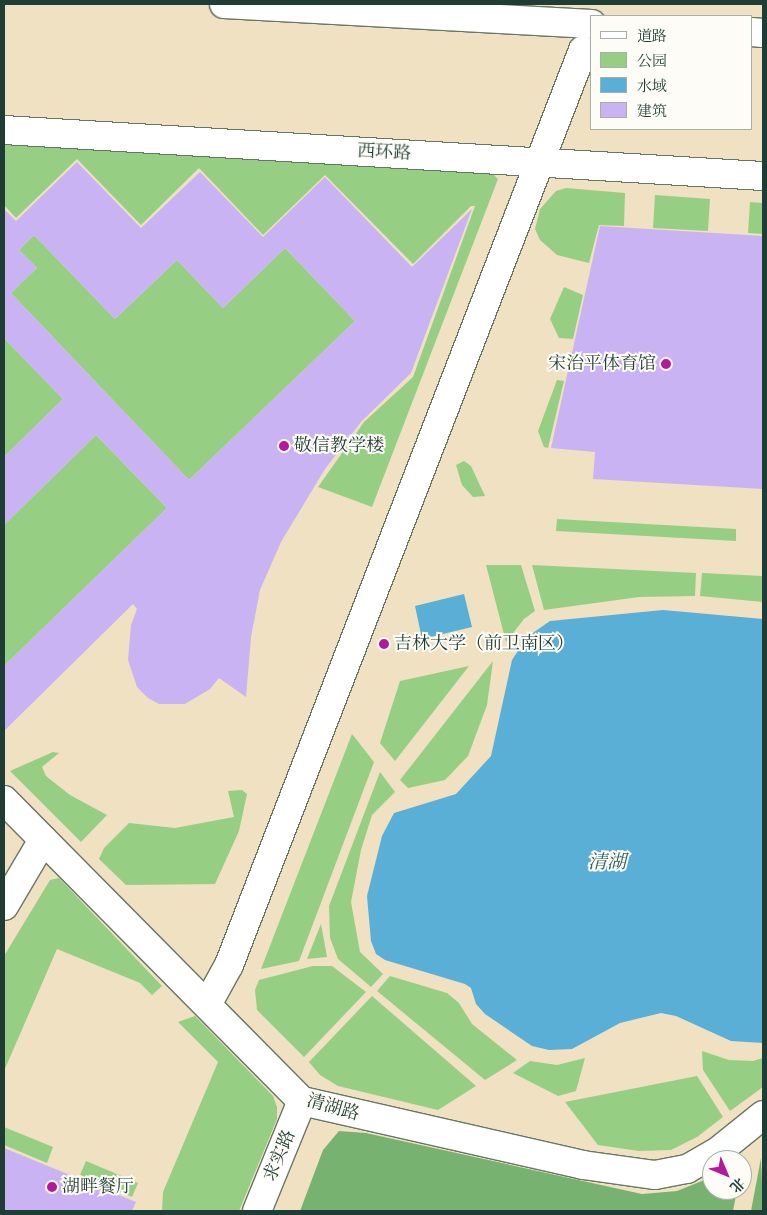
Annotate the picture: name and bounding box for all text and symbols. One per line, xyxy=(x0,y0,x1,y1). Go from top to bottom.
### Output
legend xyxy=(590,15,752,130)
text: 道路 xyxy=(637,26,667,46)
text: 公园 xyxy=(637,51,667,71)
text: 水域 xyxy=(637,76,667,96)
text: 建筑 xyxy=(637,101,667,121)
street label: 西环路 xyxy=(356,141,412,165)
place label: 宋治平体育馆 xyxy=(548,353,656,375)
marker: 宋治平体育馆 xyxy=(660,358,672,370)
place label: 敬信教学楼 xyxy=(294,435,384,457)
marker: 敬信教学楼 xyxy=(278,440,290,452)
place label: 吉林大学（前卫南区） xyxy=(394,633,574,655)
marker: 吉林大学（前卫南区） xyxy=(378,638,390,650)
water label: 清湖 xyxy=(588,852,626,874)
street label: 清湖路 xyxy=(304,1090,362,1126)
street label: 求实路 xyxy=(260,1127,300,1185)
north arrow xyxy=(702,1150,752,1200)
text: 北 xyxy=(726,1174,749,1197)
place label: 湖畔餐厅 xyxy=(62,1176,134,1198)
marker: 湖畔餐厅 xyxy=(46,1181,58,1193)

